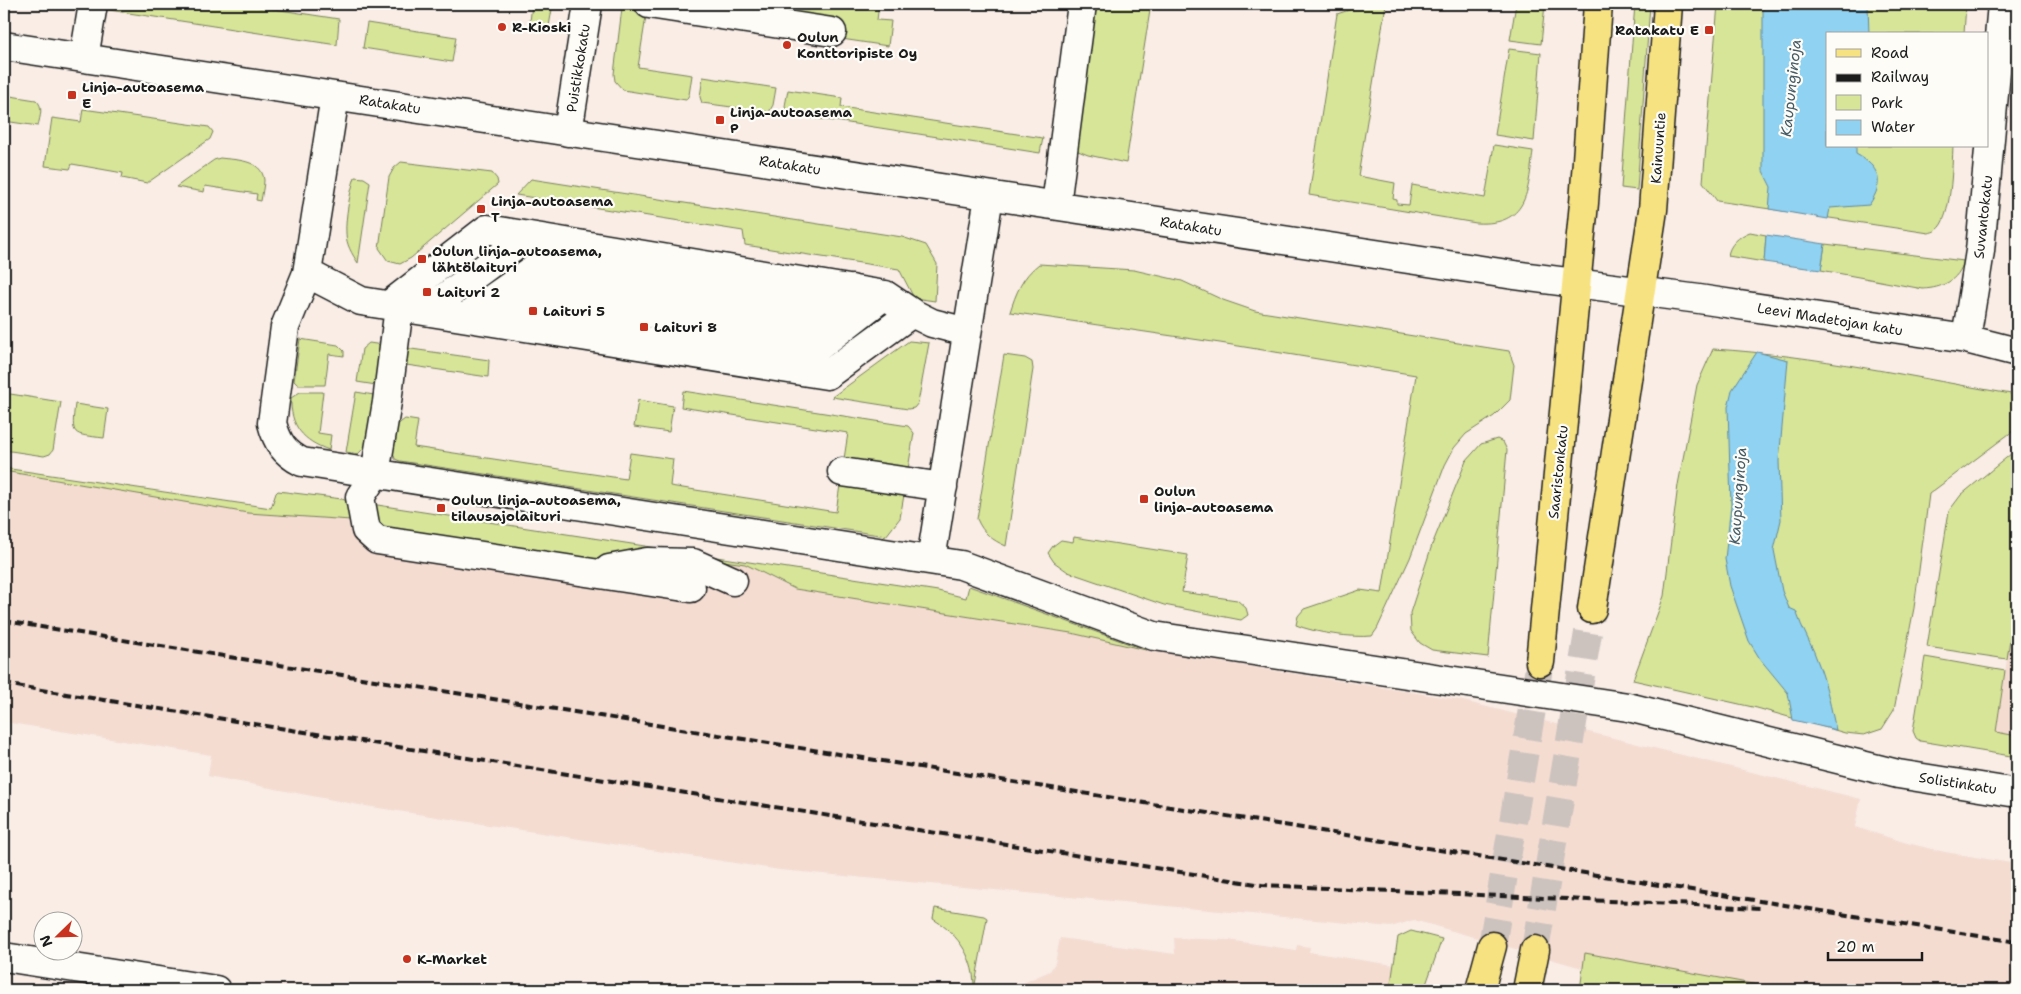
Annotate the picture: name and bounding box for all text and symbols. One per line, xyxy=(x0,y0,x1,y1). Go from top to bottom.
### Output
place label: R-Kioski xyxy=(512,18,571,36)
marker: R-Kioski xyxy=(496,21,508,33)
place label: Ratakatu E xyxy=(1615,21,1699,39)
street label: Puistikkokatu xyxy=(562,22,594,114)
marker: Ratakatu E xyxy=(1703,24,1715,36)
place label: Oulun Konttoripiste Oy xyxy=(797,28,917,62)
legend xyxy=(1826,32,1988,148)
water label: Kaupunginoja xyxy=(1776,38,1806,138)
marker: Oulun Konttoripiste Oy xyxy=(781,39,793,51)
text: Road xyxy=(1871,43,1909,63)
text: Railway xyxy=(1871,67,1929,87)
place label: Linja-autoasema E xyxy=(82,78,204,112)
marker: Linja-autoasema E xyxy=(66,89,78,101)
street label: Ratakatu xyxy=(358,90,422,118)
text: Park xyxy=(1871,93,1903,113)
place label: Linja-autoasema P xyxy=(730,103,852,137)
street label: Kainuuntie xyxy=(1647,112,1669,184)
marker: Linja-autoasema P xyxy=(714,114,726,126)
text: Water xyxy=(1871,117,1915,137)
street label: Ratakatu xyxy=(758,151,822,179)
street label: Suvantokatu xyxy=(1970,174,1996,260)
place label: Linja-autoasema T xyxy=(491,192,613,226)
marker: Linja-autoasema T xyxy=(475,203,487,215)
street label: Ratakatu xyxy=(1159,212,1223,240)
place label: Oulun linja-autoasema, lähtölaituri xyxy=(432,242,602,276)
marker: Oulun linja-autoasema, lähtölaituri xyxy=(416,253,428,265)
place label: Laituri 2 xyxy=(437,283,500,301)
marker: Laituri 2 xyxy=(421,286,433,298)
street label: Leevi Madetojan katu xyxy=(1756,299,1904,339)
place label: Laituri 5 xyxy=(543,302,605,320)
marker: Laituri 5 xyxy=(527,305,539,317)
place label: Laituri 8 xyxy=(654,318,717,336)
marker: Laituri 8 xyxy=(638,321,650,333)
street label: Saaristonkatu xyxy=(1544,424,1572,520)
water label: Kaupunginoja xyxy=(1725,447,1751,545)
place label: Oulun linja-autoasema xyxy=(1154,482,1274,516)
place label: Oulun linja-autoasema, tilausajolaituri xyxy=(451,491,621,525)
marker: Oulun linja-autoasema xyxy=(1138,493,1150,505)
marker: Oulun linja-autoasema, tilausajolaituri xyxy=(435,502,447,514)
street label: Solistinkatu xyxy=(1918,768,1998,798)
north arrow xyxy=(32,912,82,962)
scale bar xyxy=(1828,929,1922,961)
text: N xyxy=(36,932,56,950)
text: 20 m xyxy=(1836,937,1875,957)
place label: K-Market xyxy=(417,950,487,968)
marker: K-Market xyxy=(401,953,413,965)

